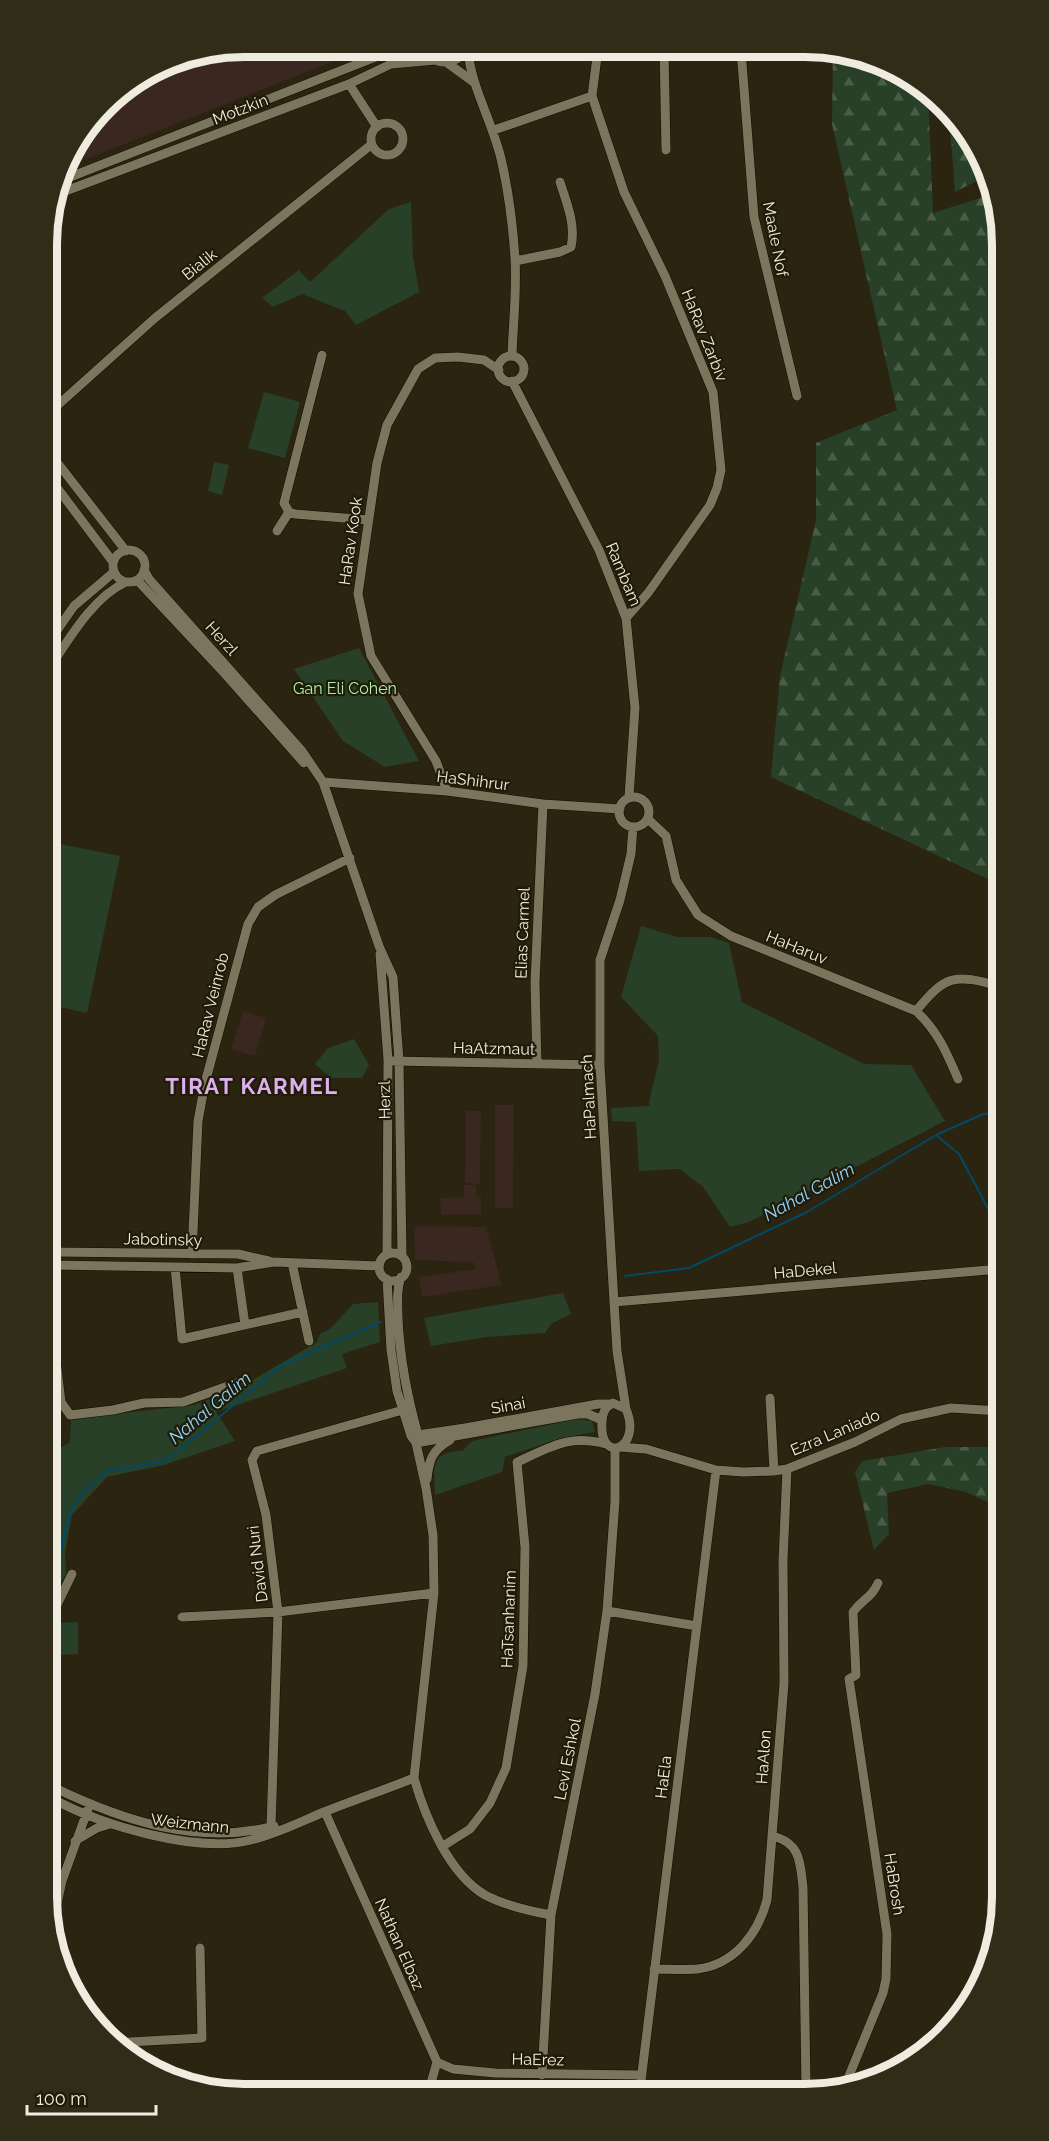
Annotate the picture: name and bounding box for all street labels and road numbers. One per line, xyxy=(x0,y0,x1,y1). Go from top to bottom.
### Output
street label: Motzkin xyxy=(210,90,271,129)
street label: Maale Nof xyxy=(759,200,792,279)
street label: Bialik xyxy=(178,244,221,284)
street label: HaRav Zarbiv xyxy=(677,286,732,384)
street label: HaRav Kook xyxy=(335,495,366,586)
street label: Rambam xyxy=(602,540,645,609)
street label: Herzl xyxy=(202,618,242,660)
street label: HaShihrur xyxy=(436,767,511,794)
street label: Elias Carmel xyxy=(511,886,534,979)
street label: HaHaruv xyxy=(763,927,831,969)
street label: HaRav Veinrob xyxy=(188,950,233,1060)
street label: HaAtzmaut xyxy=(453,1038,536,1059)
street label: HaPalmach xyxy=(577,1054,600,1140)
street label: Herzl xyxy=(375,1080,394,1120)
street label: Jabotinsky xyxy=(124,1229,203,1250)
street label: HaDekel xyxy=(773,1258,838,1283)
street label: Sinai xyxy=(489,1393,527,1418)
street label: Ezra Laniado xyxy=(788,1405,883,1460)
street label: David Nuri xyxy=(243,1525,272,1603)
street label: HaTsanhanim xyxy=(497,1570,520,1668)
street label: Levi Eshkol xyxy=(550,1716,585,1802)
street label: HaAlon xyxy=(752,1729,775,1785)
street label: HaEla xyxy=(651,1754,676,1800)
street label: Weizmann xyxy=(150,1810,230,1837)
street label: HaBrosh xyxy=(880,1851,909,1917)
street label: Nathan Elbaz xyxy=(371,1895,428,1993)
street label: HaErez xyxy=(512,2050,565,2069)

